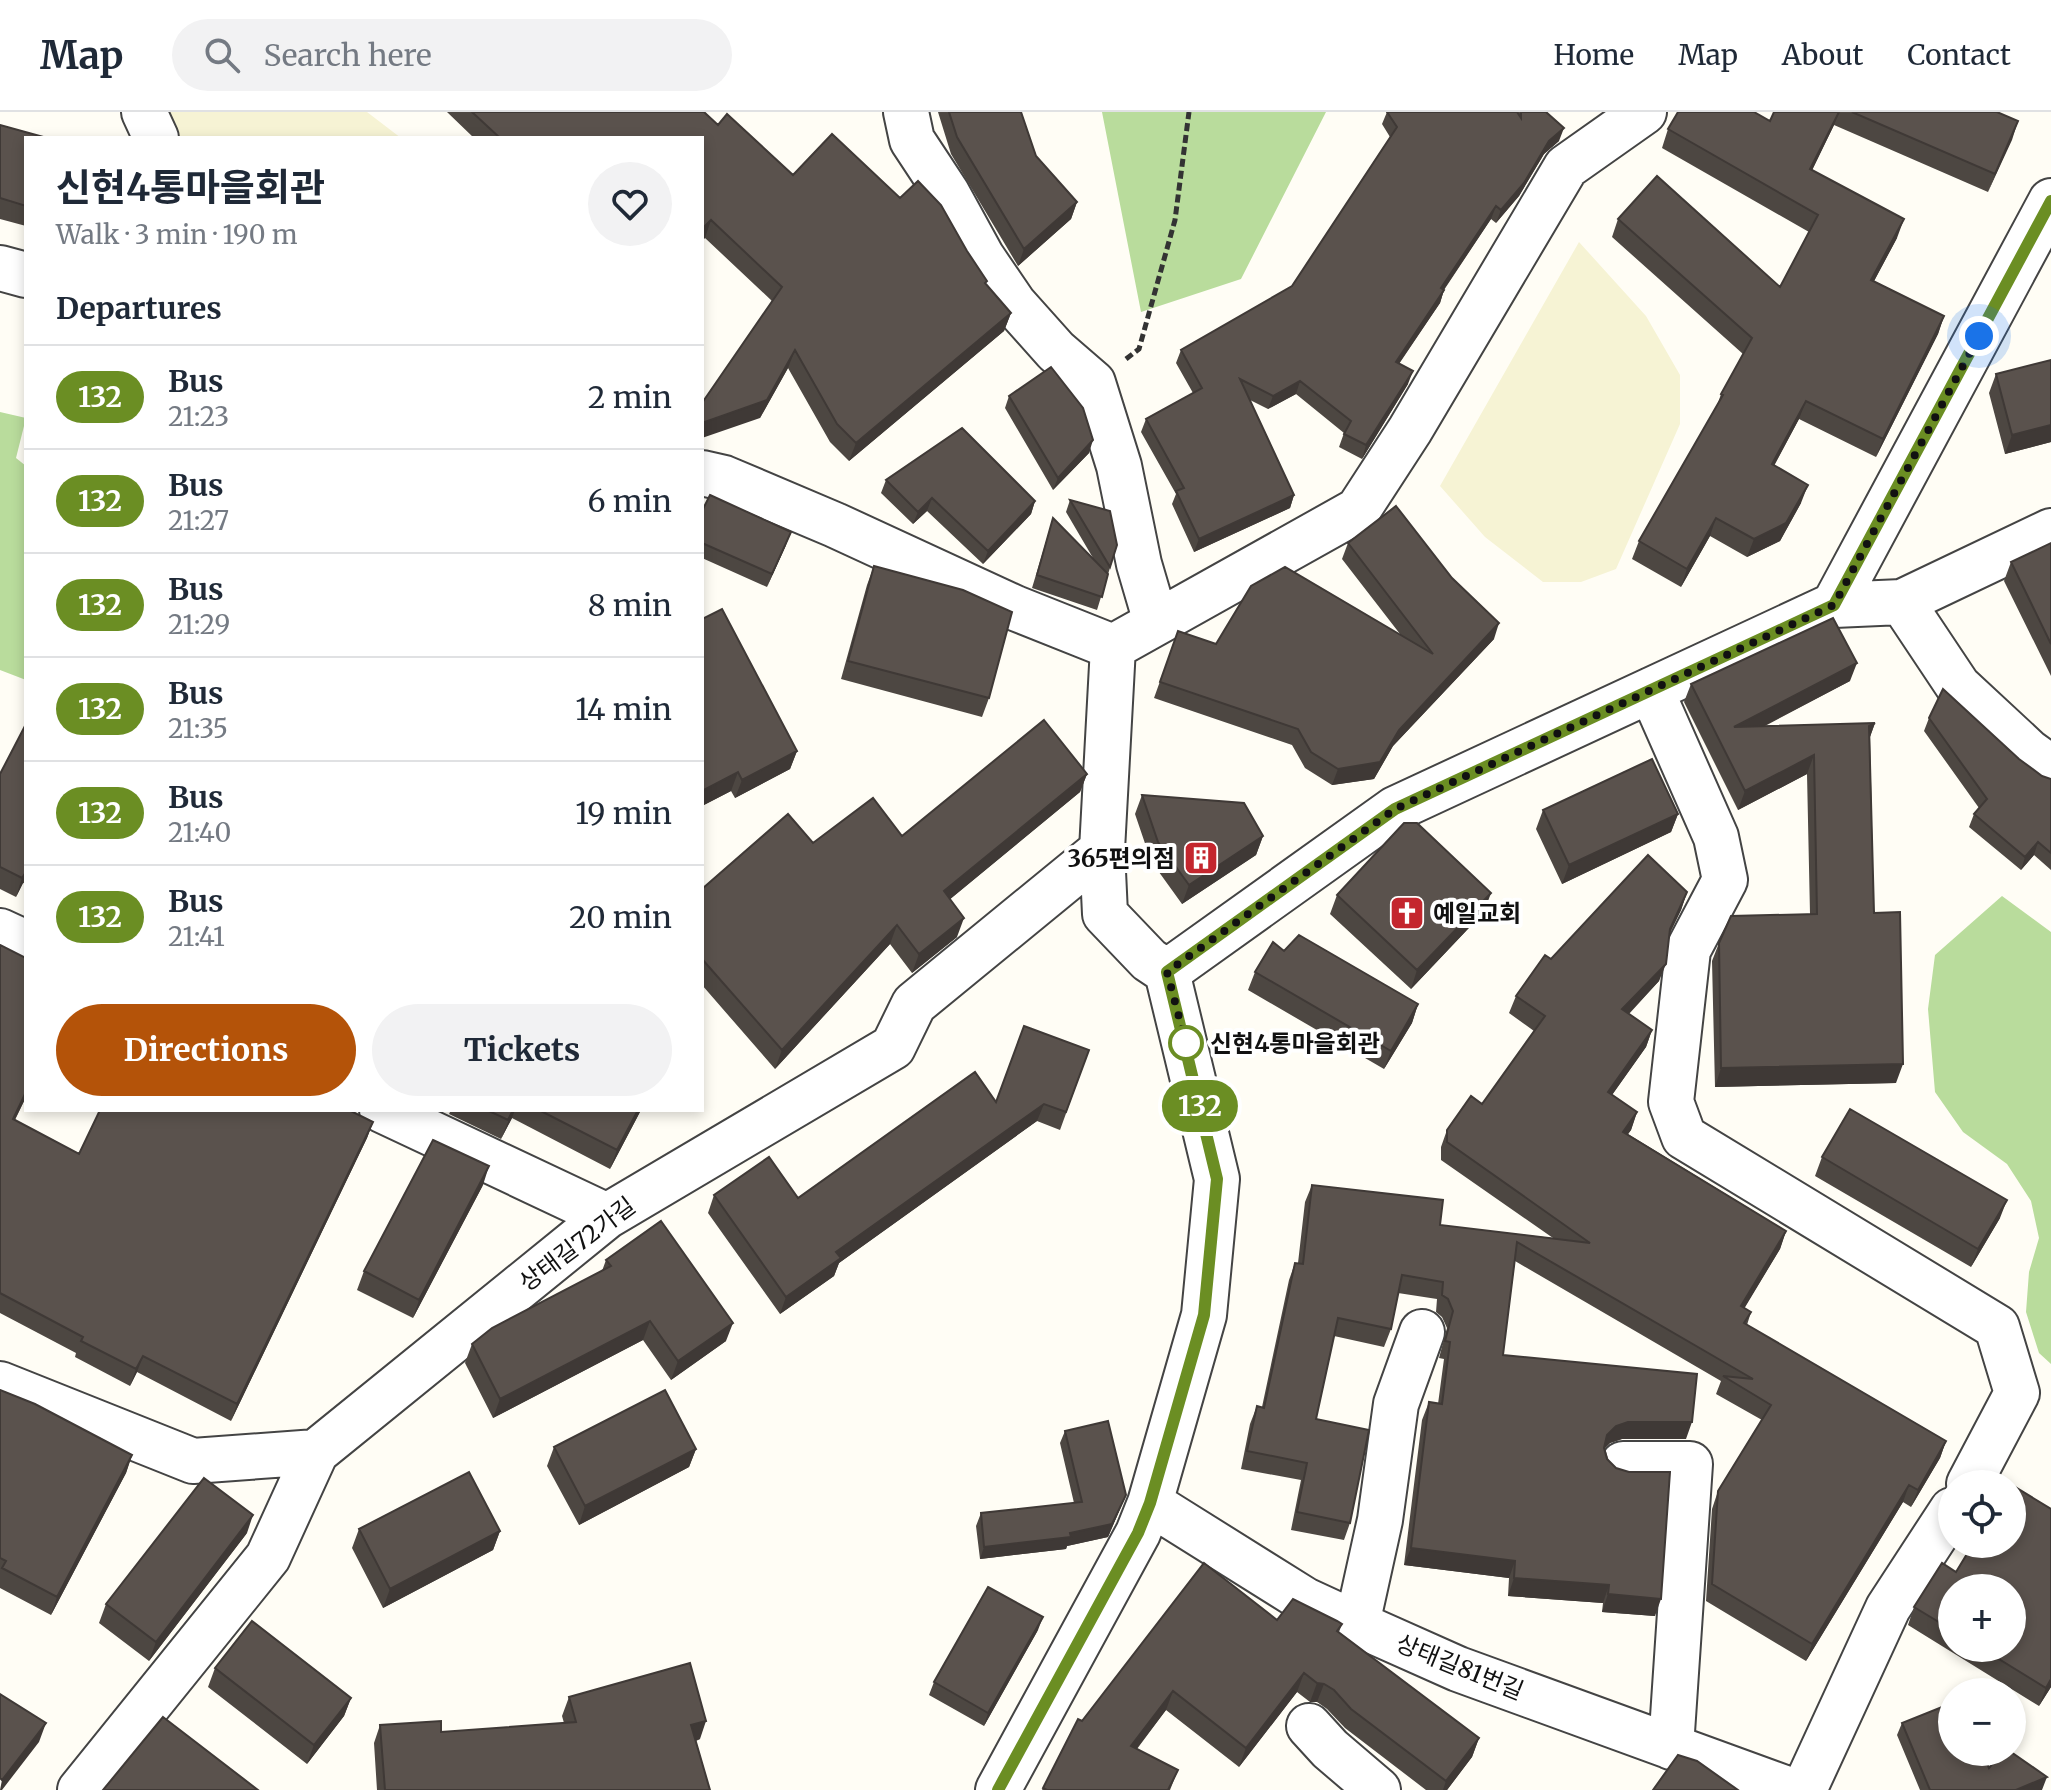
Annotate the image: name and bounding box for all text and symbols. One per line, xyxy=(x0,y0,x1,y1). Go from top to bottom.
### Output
search box xyxy=(172,19,732,91)
text: Map xyxy=(40,32,124,79)
icon: search xyxy=(200,33,244,77)
text: Search here xyxy=(264,36,432,74)
text: Home xyxy=(1553,37,1634,73)
text: Map xyxy=(1678,37,1738,73)
text: About xyxy=(1782,37,1863,73)
text: Contact xyxy=(1907,37,2011,73)
button: heart xyxy=(588,162,672,246)
text: 신현4통마을회관 xyxy=(56,164,325,211)
text: Walk · 3 min · 190 m xyxy=(56,218,298,251)
text: Departures xyxy=(56,289,222,327)
your location xyxy=(1959,316,1999,356)
text: Bus xyxy=(168,362,224,400)
text: 2 min xyxy=(588,378,672,416)
text: 132 xyxy=(78,379,122,415)
text: 21:23 xyxy=(168,400,229,433)
text: Bus xyxy=(168,466,224,504)
text: 6 min xyxy=(587,482,672,520)
text: 132 xyxy=(78,483,122,519)
text: 21:27 xyxy=(168,504,229,537)
text: Bus xyxy=(168,570,224,608)
text: 8 min xyxy=(588,586,672,624)
text: 132 xyxy=(78,587,122,623)
text: 21:29 xyxy=(168,608,230,641)
text: Bus xyxy=(168,674,224,712)
text: 14 min xyxy=(575,690,672,728)
text: 132 xyxy=(78,691,122,727)
text: 21:35 xyxy=(168,712,228,745)
text: Bus xyxy=(168,778,224,816)
text: 19 min xyxy=(575,794,672,832)
text: 132 xyxy=(78,795,122,831)
text: 21:40 xyxy=(168,816,231,849)
building icon: 365편의점 xyxy=(1182,839,1220,877)
place label: 365편의점 xyxy=(1067,843,1175,874)
text: Bus xyxy=(168,882,224,920)
church icon: 예일교회 xyxy=(1388,894,1426,932)
text: 20 min xyxy=(569,898,672,936)
place label: 예일교회 xyxy=(1433,898,1521,929)
text: 132 xyxy=(78,899,122,935)
text: 21:41 xyxy=(168,920,225,953)
button: Directions xyxy=(56,1004,356,1096)
button: Tickets xyxy=(372,1004,672,1096)
marker: 신현4통마을회관 xyxy=(1169,1026,1203,1060)
place label: 신현4통마을회관 xyxy=(1210,1028,1380,1059)
line badge: 132 xyxy=(1154,1080,1246,1132)
text: 132 xyxy=(1178,1088,1222,1124)
street label: 상태길72가길 xyxy=(513,1190,641,1298)
map controls xyxy=(1938,1470,2026,1766)
button: locate xyxy=(1938,1470,2026,1558)
button: + xyxy=(1938,1574,2026,1662)
street label: 상태길81번길 xyxy=(1392,1627,1528,1707)
button: − xyxy=(1938,1678,2026,1766)

